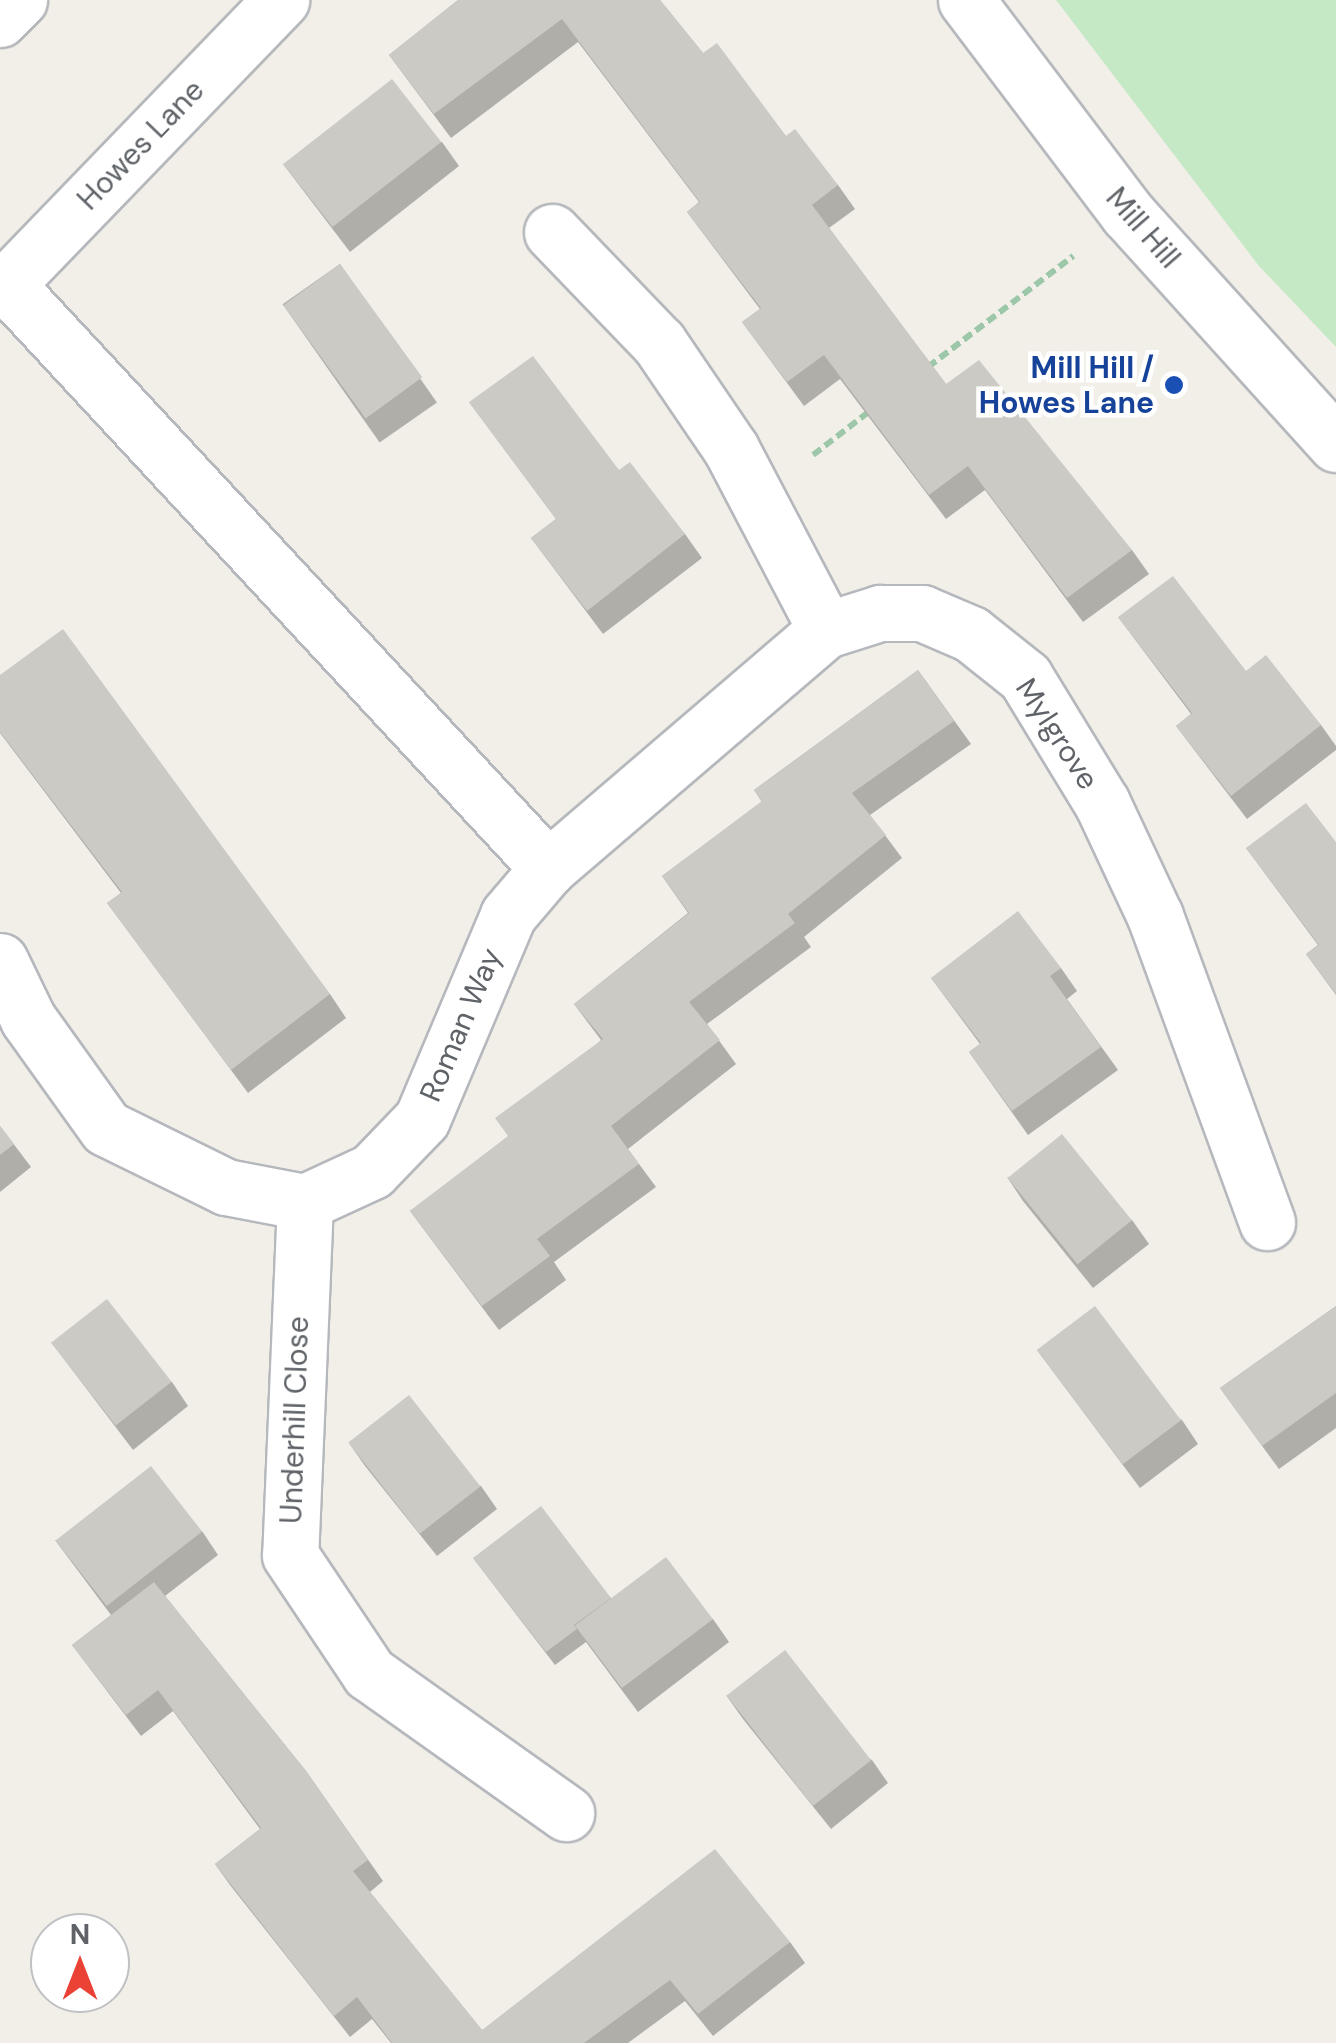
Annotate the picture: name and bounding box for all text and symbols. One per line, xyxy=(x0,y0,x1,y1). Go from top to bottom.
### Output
street label: Howes Lane xyxy=(70,73,212,217)
street label: Mill Hill xyxy=(1098,180,1188,276)
place label: Mill Hill / Howes Lane xyxy=(979,350,1154,420)
marker: Mill Hill / Howes Lane xyxy=(1163,374,1185,396)
street label: Mylgrove xyxy=(1008,672,1106,796)
street label: Roman Way xyxy=(413,943,509,1107)
street label: Underhill Close xyxy=(273,1316,317,1524)
north arrow xyxy=(30,1913,130,2013)
text: N xyxy=(70,1916,90,1953)

